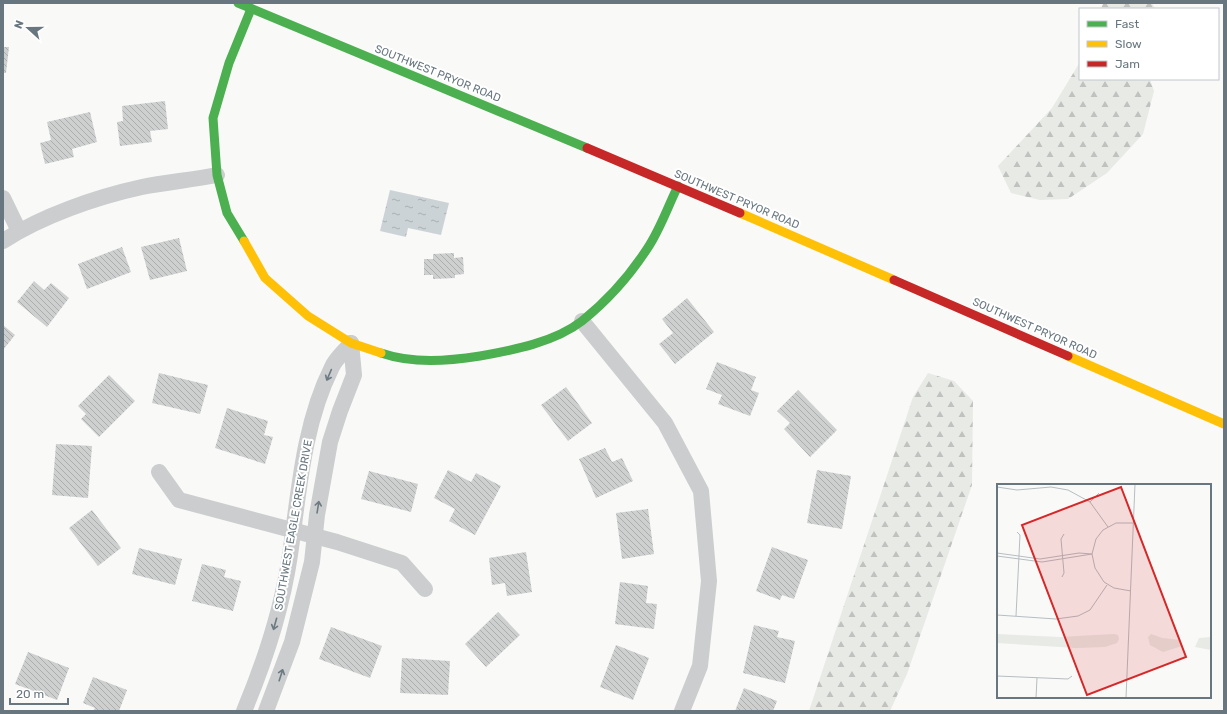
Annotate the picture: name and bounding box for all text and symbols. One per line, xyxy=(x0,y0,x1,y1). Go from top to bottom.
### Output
north arrow xyxy=(8,8,48,48)
legend xyxy=(1079,8,1219,80)
text: Fast xyxy=(1115,17,1139,31)
text: N xyxy=(12,18,27,31)
text: Slow xyxy=(1115,37,1142,51)
street label: SOUTHWEST PRYOR ROAD xyxy=(373,42,503,105)
text: Jam xyxy=(1115,57,1140,71)
street label: SOUTHWEST PRYOR ROAD xyxy=(672,167,801,232)
street label: SOUTHWEST PRYOR ROAD xyxy=(971,295,1099,362)
one-way arrow xyxy=(324,368,332,380)
street label: SOUTHWEST EAGLE CREEK DRIVE xyxy=(272,438,315,611)
inset map xyxy=(997,484,1211,698)
one-way arrow xyxy=(314,501,322,514)
one-way arrow xyxy=(271,618,278,631)
one-way arrow xyxy=(277,669,285,681)
scale bar xyxy=(10,680,68,706)
text: 20 m xyxy=(16,687,44,701)

